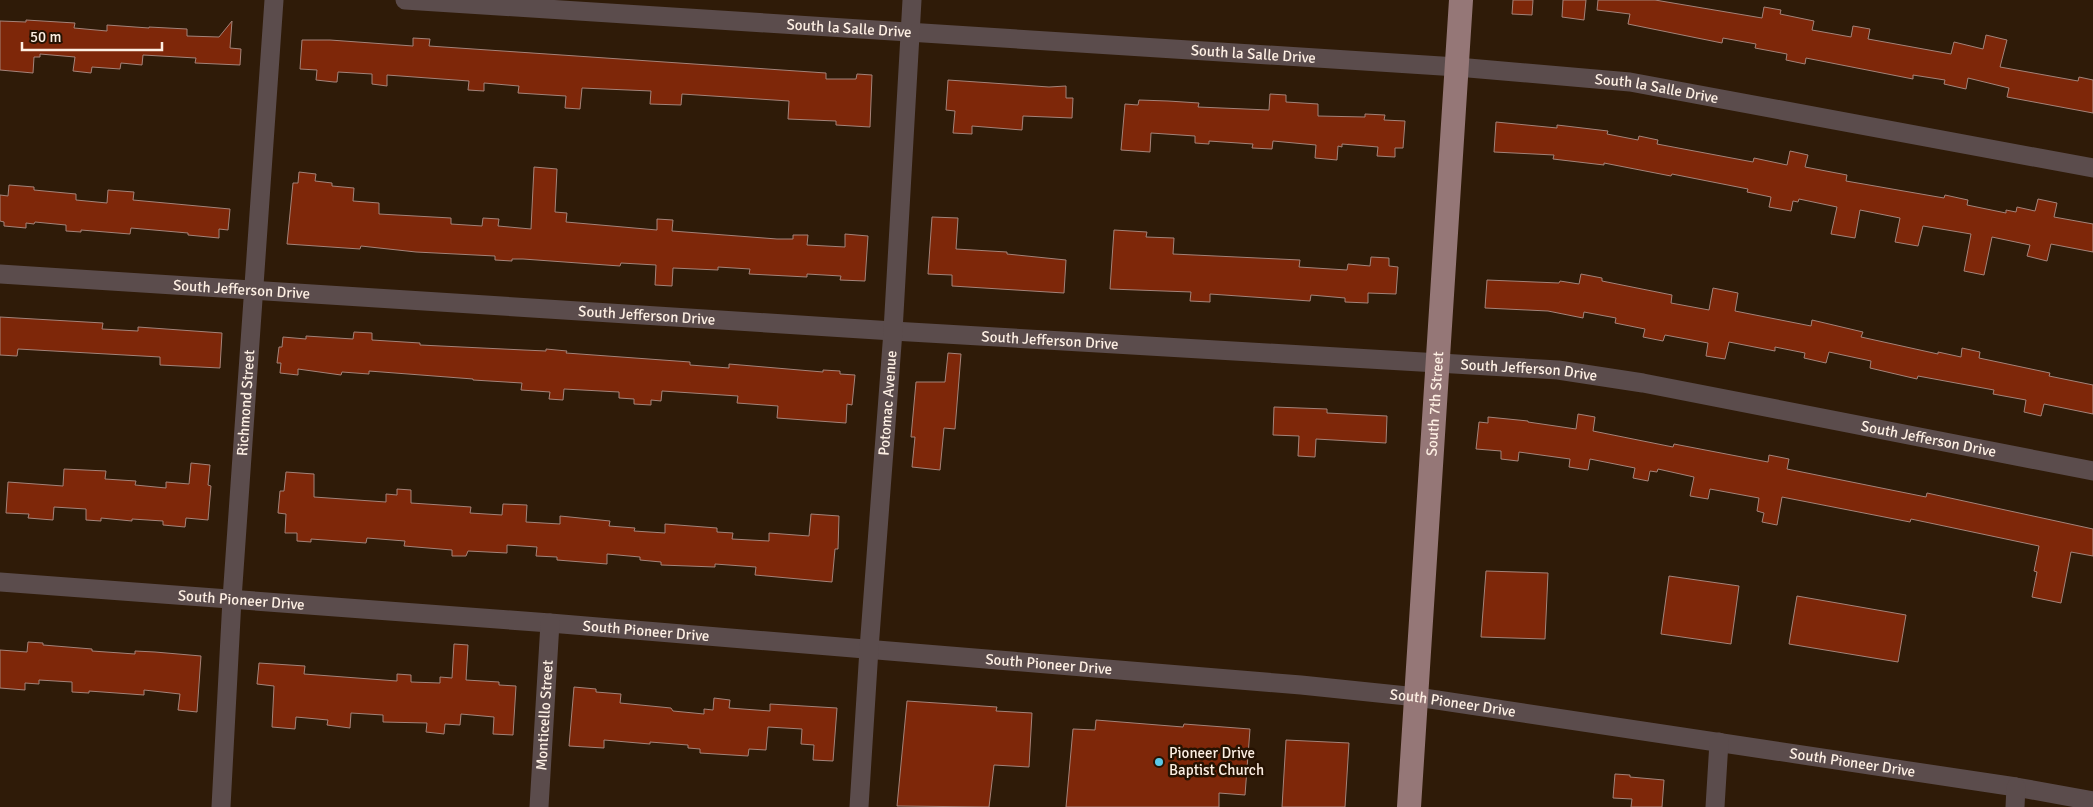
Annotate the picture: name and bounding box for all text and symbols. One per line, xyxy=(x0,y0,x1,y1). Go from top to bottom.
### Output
street label: South la Salle Drive xyxy=(786,15,912,41)
scale bar xyxy=(22,20,162,52)
text: 50 m xyxy=(30,28,61,46)
street label: South la Salle Drive xyxy=(1190,41,1316,67)
street label: South la Salle Drive xyxy=(1594,70,1720,107)
street label: South Jefferson Drive xyxy=(172,276,311,303)
street label: South Jefferson Drive xyxy=(578,302,716,329)
street label: South Jefferson Drive xyxy=(981,327,1119,353)
street label: Richmond Street xyxy=(233,349,258,457)
street label: Potomac Avenue xyxy=(875,350,901,456)
street label: South 7th Street xyxy=(1423,351,1447,457)
street label: South Jefferson Drive xyxy=(1460,355,1599,385)
street label: South Jefferson Drive xyxy=(1860,417,1998,461)
street label: South Pioneer Drive xyxy=(177,586,305,614)
street label: South Pioneer Drive xyxy=(582,617,710,645)
street label: South Pioneer Drive xyxy=(985,650,1113,678)
street label: Monticello Street xyxy=(532,659,557,771)
street label: South Pioneer Drive xyxy=(1389,685,1517,721)
place label: Pioneer Drive Baptist Church xyxy=(1169,744,1264,779)
street label: South Pioneer Drive xyxy=(1788,744,1917,781)
marker: Pioneer Drive Baptist Church xyxy=(1153,756,1165,768)

